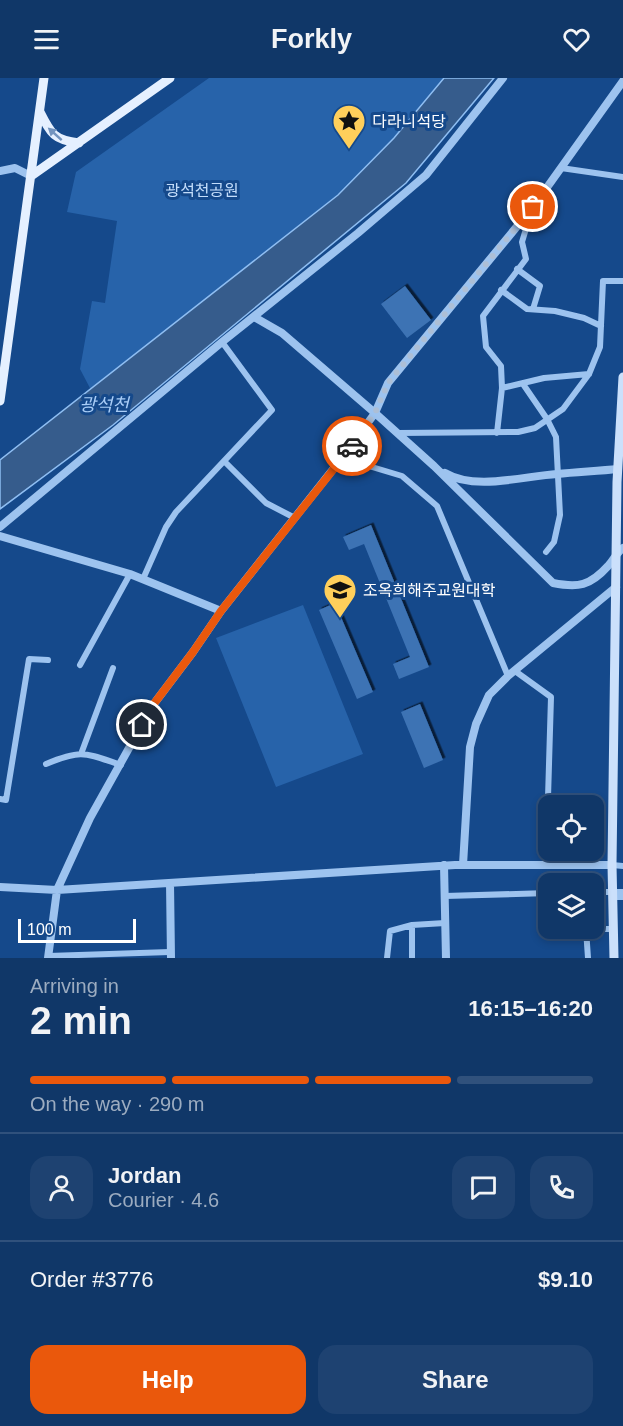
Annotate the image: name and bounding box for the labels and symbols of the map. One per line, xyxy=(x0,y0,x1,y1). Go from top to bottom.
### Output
place icon: 다라니석당 xyxy=(331,103,367,150)
place label: 다라니석당 xyxy=(372,113,446,130)
one-way arrow xyxy=(48,127,63,141)
pin xyxy=(507,181,558,232)
park label: 광석천공원 xyxy=(165,182,239,199)
water label: 광석천 xyxy=(79,395,131,415)
courier xyxy=(322,416,382,476)
school or university icon: 조옥희해주교원대학 xyxy=(322,572,358,619)
place label: 조옥희해주교원대학 xyxy=(363,582,496,599)
pin xyxy=(116,699,167,750)
scale bar xyxy=(18,916,136,944)

